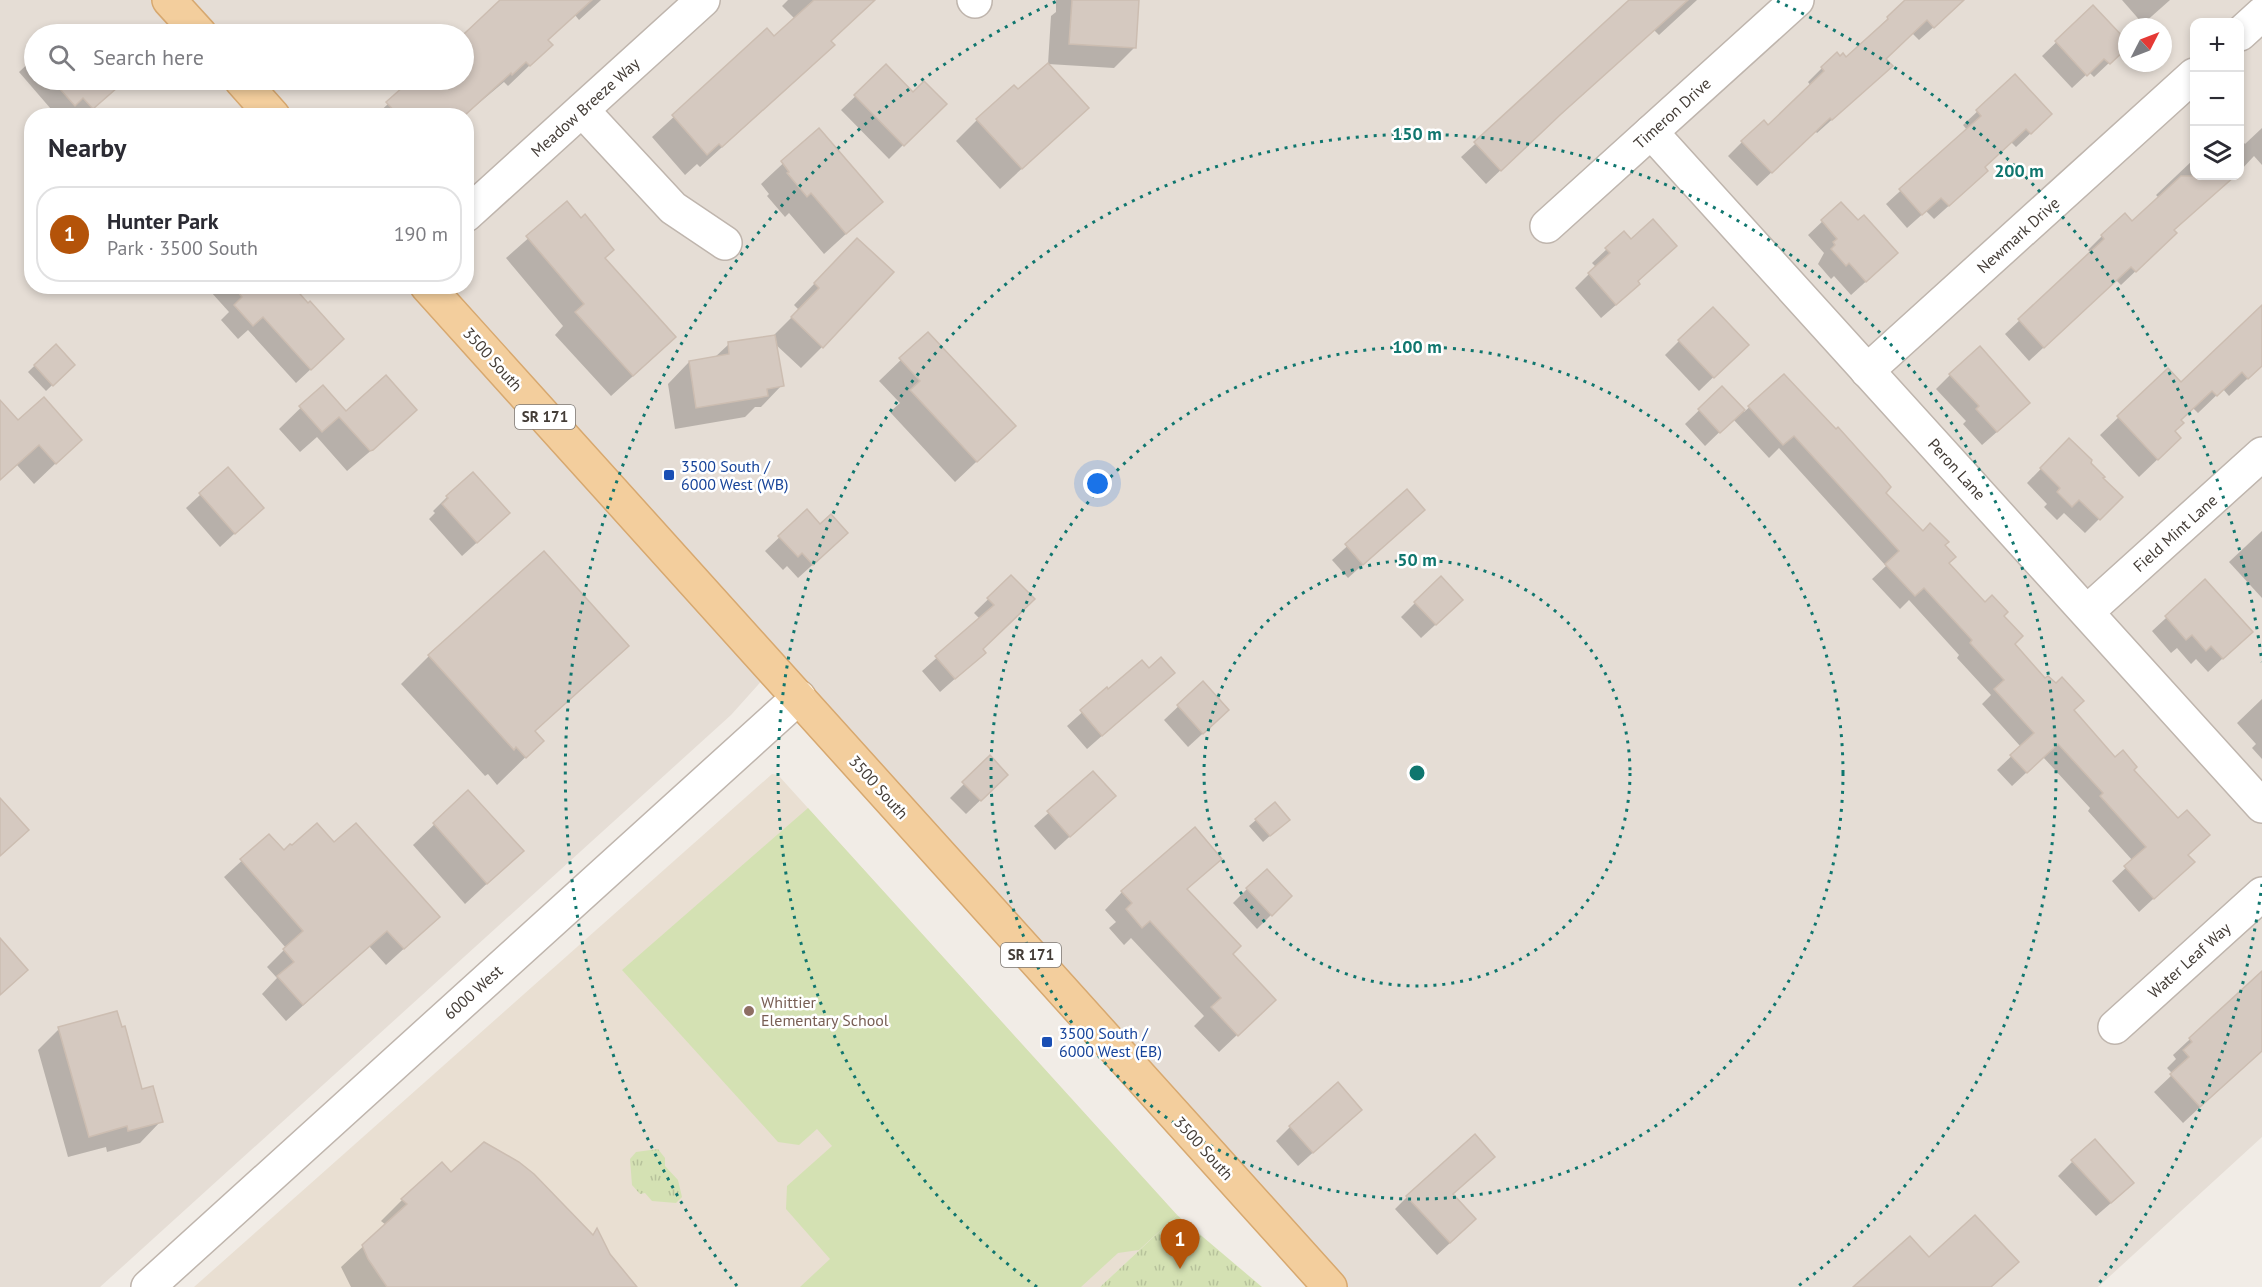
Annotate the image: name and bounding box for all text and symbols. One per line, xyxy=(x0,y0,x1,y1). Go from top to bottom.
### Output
north arrow xyxy=(2118,18,2172,72)
map controls xyxy=(2190,18,2244,180)
button: + xyxy=(2190,18,2244,72)
search box xyxy=(24,24,474,90)
icon: search xyxy=(45,41,78,74)
text: Search here xyxy=(93,43,204,71)
street label: Meadow Breeze Way xyxy=(527,53,644,161)
button: − xyxy=(2190,72,2244,126)
street label: Timeron Drive xyxy=(1629,73,1715,153)
text: 150 m xyxy=(1392,122,1442,145)
button: layers xyxy=(2190,126,2244,180)
text: Nearby xyxy=(48,131,126,164)
text: 200 m xyxy=(1994,159,2044,182)
street label: Newmark Drive xyxy=(1973,193,2063,277)
text: Hunter Park xyxy=(107,207,219,235)
text: 1 xyxy=(64,221,75,247)
text: 190 m xyxy=(394,221,448,247)
text: Park · 3500 South xyxy=(107,235,258,261)
street label: 3500 South xyxy=(459,323,527,395)
text: 100 m xyxy=(1392,335,1442,358)
road number: SR 171 xyxy=(515,405,575,429)
street label: Peron Lane xyxy=(1924,434,1990,504)
place label: 3500 South / 6000 West (WB) xyxy=(681,456,789,494)
marker: 3500 South / 6000 West (WB) xyxy=(662,468,676,482)
your location xyxy=(1083,469,1112,498)
street label: Field Mint Lane xyxy=(2129,490,2221,576)
text: 50 m xyxy=(1397,548,1437,571)
street label: 3500 South xyxy=(845,751,913,823)
centre of rings xyxy=(1407,763,1427,783)
street label: Water Leaf Way xyxy=(2144,917,2235,1002)
road number: SR 171 xyxy=(1001,943,1061,967)
street label: 6000 West xyxy=(440,960,507,1023)
place label: Whittier Elementary School xyxy=(761,992,889,1030)
marker: Whittier Elementary School xyxy=(742,1004,756,1018)
place label: 3500 South / 6000 West (EB) xyxy=(1059,1023,1162,1061)
marker: 3500 South / 6000 West (EB) xyxy=(1040,1035,1054,1049)
street label: 3500 South xyxy=(1170,1112,1238,1184)
pin: 1 xyxy=(1160,1220,1200,1269)

